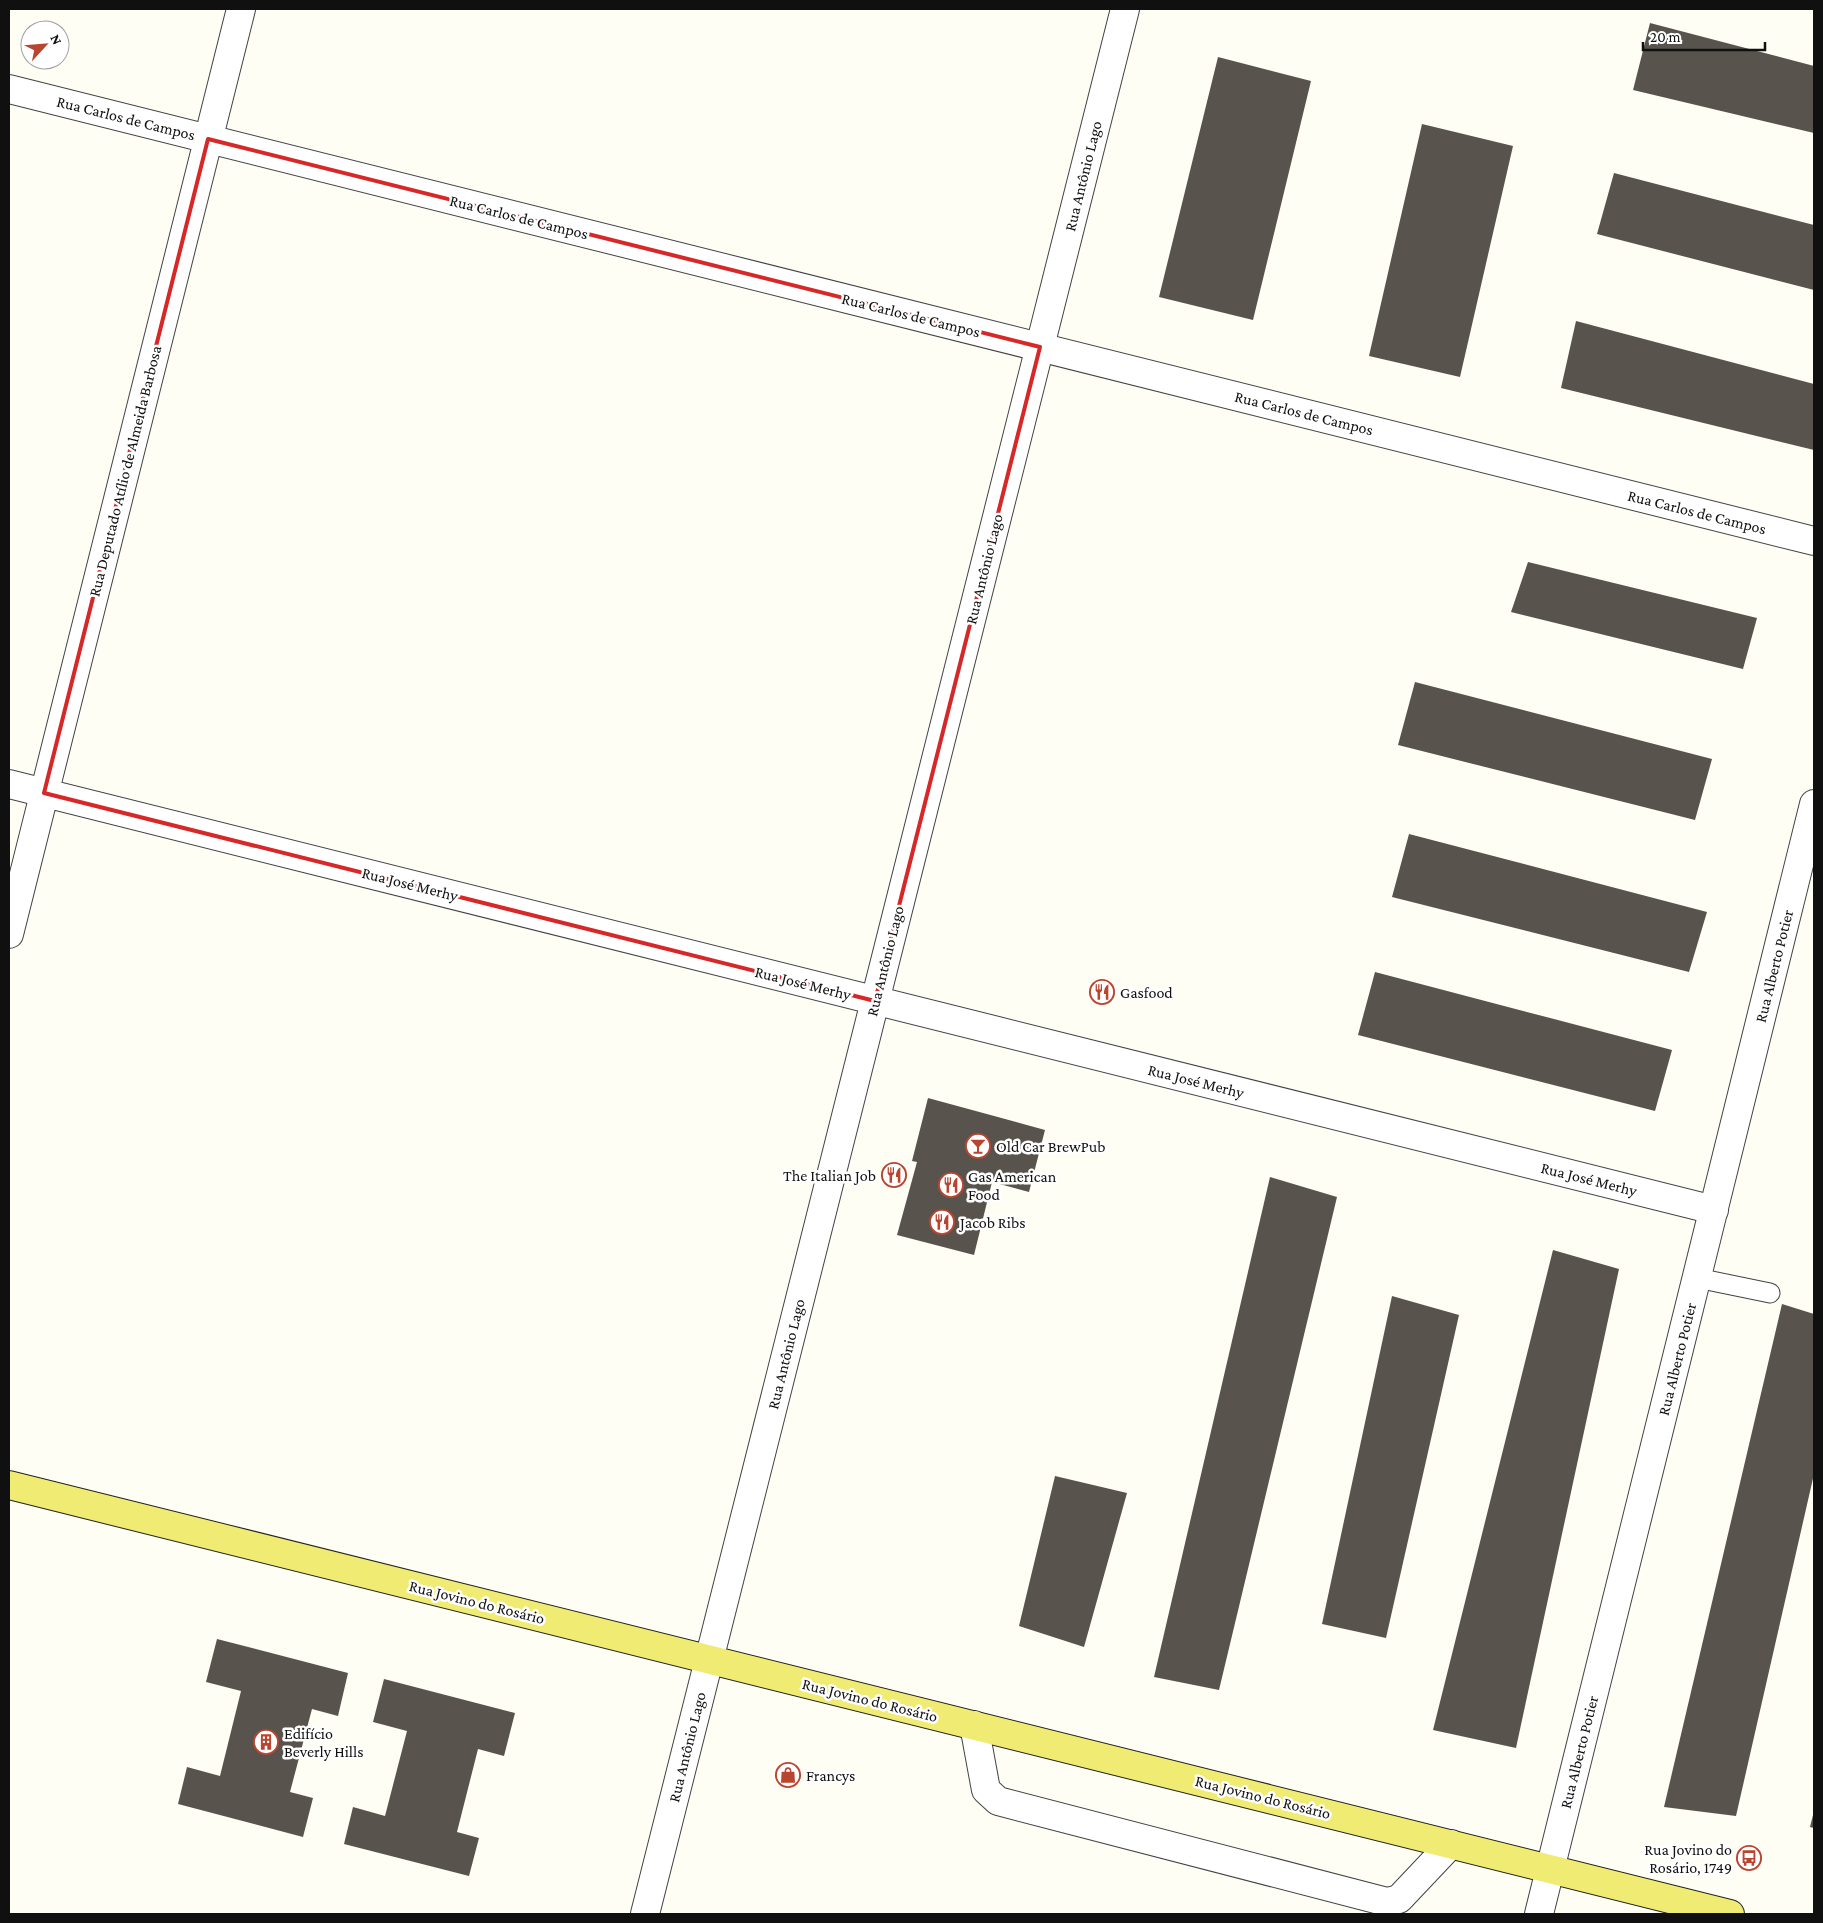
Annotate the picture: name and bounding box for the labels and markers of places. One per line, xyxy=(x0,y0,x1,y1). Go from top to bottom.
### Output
restaurant icon: Gasfood xyxy=(1089,979,1115,1005)
place label: Gasfood xyxy=(1120,984,1173,1001)
bar icon: Old Car BrewPub xyxy=(965,1133,991,1159)
place label: Old Car BrewPub xyxy=(996,1138,1105,1155)
restaurant icon: The Italian Job xyxy=(881,1162,907,1188)
place label: The Italian Job xyxy=(783,1167,876,1185)
place label: Gas American Food xyxy=(968,1168,1057,1203)
restaurant icon: Gas American Food xyxy=(938,1172,964,1198)
restaurant icon: Jacob Ribs xyxy=(929,1209,955,1235)
place label: Jacob Ribs xyxy=(958,1214,1025,1232)
place label: Edifício Beverly Hills xyxy=(284,1725,364,1761)
building icon: Edifício Beverly Hills xyxy=(253,1729,279,1755)
shop icon: Francys xyxy=(775,1762,801,1788)
place label: Francys xyxy=(806,1767,855,1785)
place label: Rua Jovino do Rosário, 1749 xyxy=(1644,1841,1732,1876)
bus stop icon: Rua Jovino do Rosário, 1749 xyxy=(1736,1845,1762,1871)

